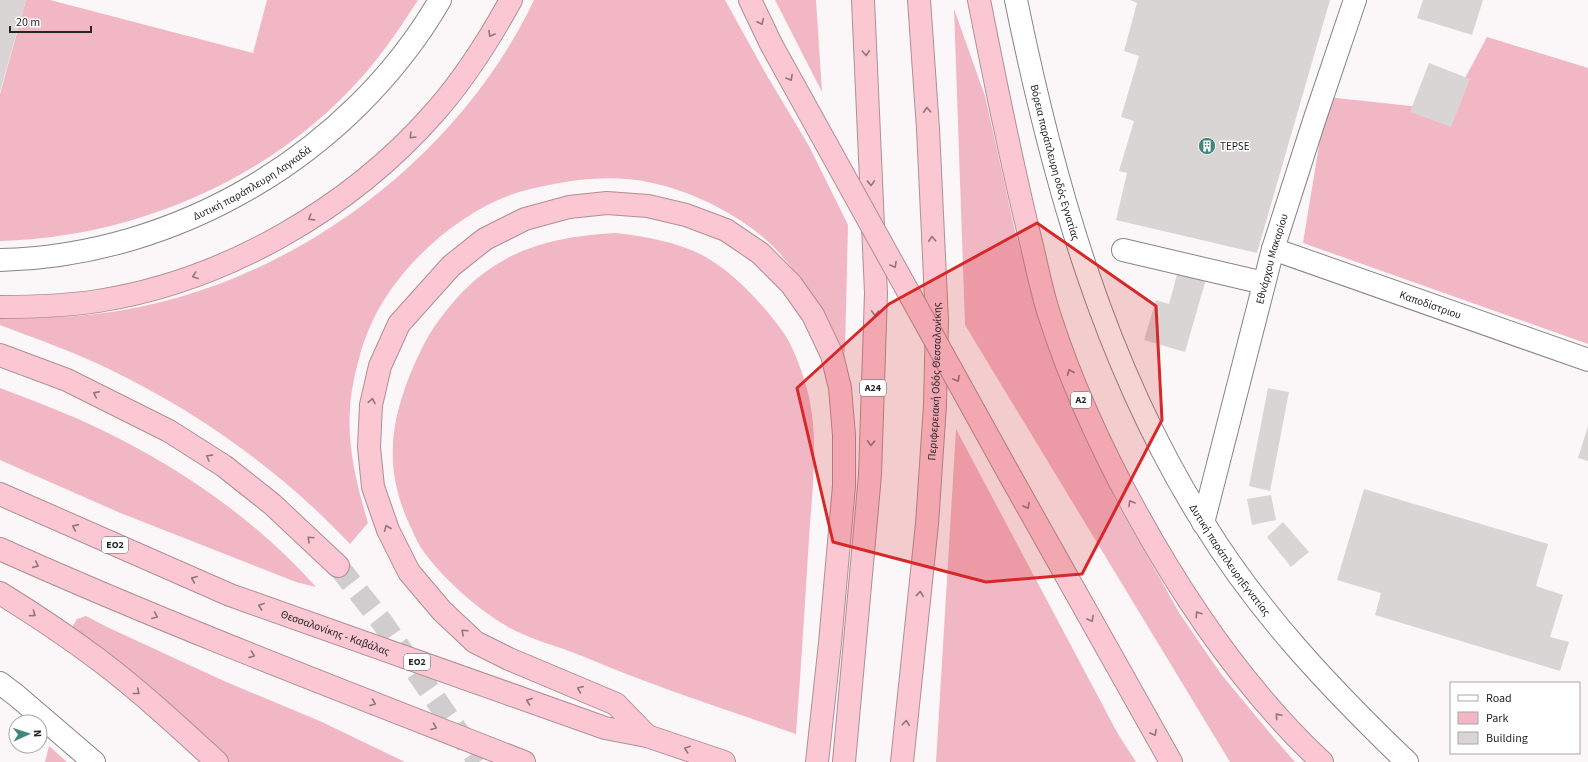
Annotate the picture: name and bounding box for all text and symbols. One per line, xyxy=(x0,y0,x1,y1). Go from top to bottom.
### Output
scale bar xyxy=(10,8,91,34)
text: 20 m xyxy=(16,14,40,31)
one-way arrow xyxy=(756,18,763,25)
one-way arrow xyxy=(489,30,496,37)
one-way arrow xyxy=(862,50,870,56)
one-way arrow xyxy=(785,74,792,81)
street label: Βόρεια παράπλευρη οδός Εγνατίας xyxy=(1027,83,1084,242)
one-way arrow xyxy=(923,107,932,113)
one-way arrow xyxy=(409,131,417,139)
building icon: TEPSE xyxy=(1197,136,1217,156)
place label: TEPSE xyxy=(1220,139,1250,154)
street label: Δυτική παράπλευρη Λαγκαδά xyxy=(190,142,314,223)
one-way arrow xyxy=(867,180,876,186)
street label: Εθνάρχου Μακαρίου xyxy=(1252,212,1291,306)
one-way arrow xyxy=(308,213,315,220)
one-way arrow xyxy=(928,236,937,242)
one-way arrow xyxy=(889,261,897,268)
one-way arrow xyxy=(191,271,198,279)
street label: Καποδίστριου xyxy=(1398,287,1463,322)
street label: Περιφερειακή Οδός Θεσσαλονίκης xyxy=(924,302,945,461)
one-way arrow xyxy=(871,310,880,316)
one-way arrow xyxy=(1067,369,1075,376)
one-way arrow xyxy=(952,374,959,382)
road number: Α24 xyxy=(860,380,886,396)
one-way arrow xyxy=(92,391,100,399)
road number: Α2 xyxy=(1071,392,1091,408)
one-way arrow xyxy=(368,398,376,404)
one-way arrow xyxy=(867,440,875,446)
one-way arrow xyxy=(206,454,213,461)
one-way arrow xyxy=(1129,500,1136,507)
street label: Δυτική παράπλευρηΕγνατίας xyxy=(1186,501,1274,619)
one-way arrow xyxy=(1023,502,1030,509)
one-way arrow xyxy=(71,524,79,532)
one-way arrow xyxy=(384,525,392,532)
one-way arrow xyxy=(307,536,315,544)
road number: ΕΟ2 xyxy=(102,537,128,553)
one-way arrow xyxy=(31,560,39,568)
one-way arrow xyxy=(190,576,197,584)
one-way arrow xyxy=(915,591,924,597)
one-way arrow xyxy=(258,602,265,611)
street label: Θεσσαλονίκης - Καβάλας xyxy=(279,606,392,659)
one-way arrow xyxy=(29,609,36,617)
one-way arrow xyxy=(151,611,159,619)
one-way arrow xyxy=(1195,611,1203,618)
one-way arrow xyxy=(1086,615,1093,623)
one-way arrow xyxy=(461,629,469,636)
one-way arrow xyxy=(248,651,255,659)
road number: ΕΟ2 xyxy=(404,654,430,670)
legend xyxy=(1450,682,1580,754)
one-way arrow xyxy=(576,686,584,694)
one-way arrow xyxy=(133,687,140,694)
text: Road xyxy=(1486,690,1512,707)
one-way arrow xyxy=(526,697,533,706)
one-way arrow xyxy=(369,698,376,706)
text: Park xyxy=(1486,710,1508,727)
north arrow xyxy=(8,714,48,754)
one-way arrow xyxy=(1276,714,1283,721)
one-way arrow xyxy=(902,720,911,726)
one-way arrow xyxy=(430,722,437,730)
text: N xyxy=(30,729,45,738)
one-way arrow xyxy=(1150,729,1157,736)
text: Building xyxy=(1486,730,1528,747)
one-way arrow xyxy=(684,746,691,754)

